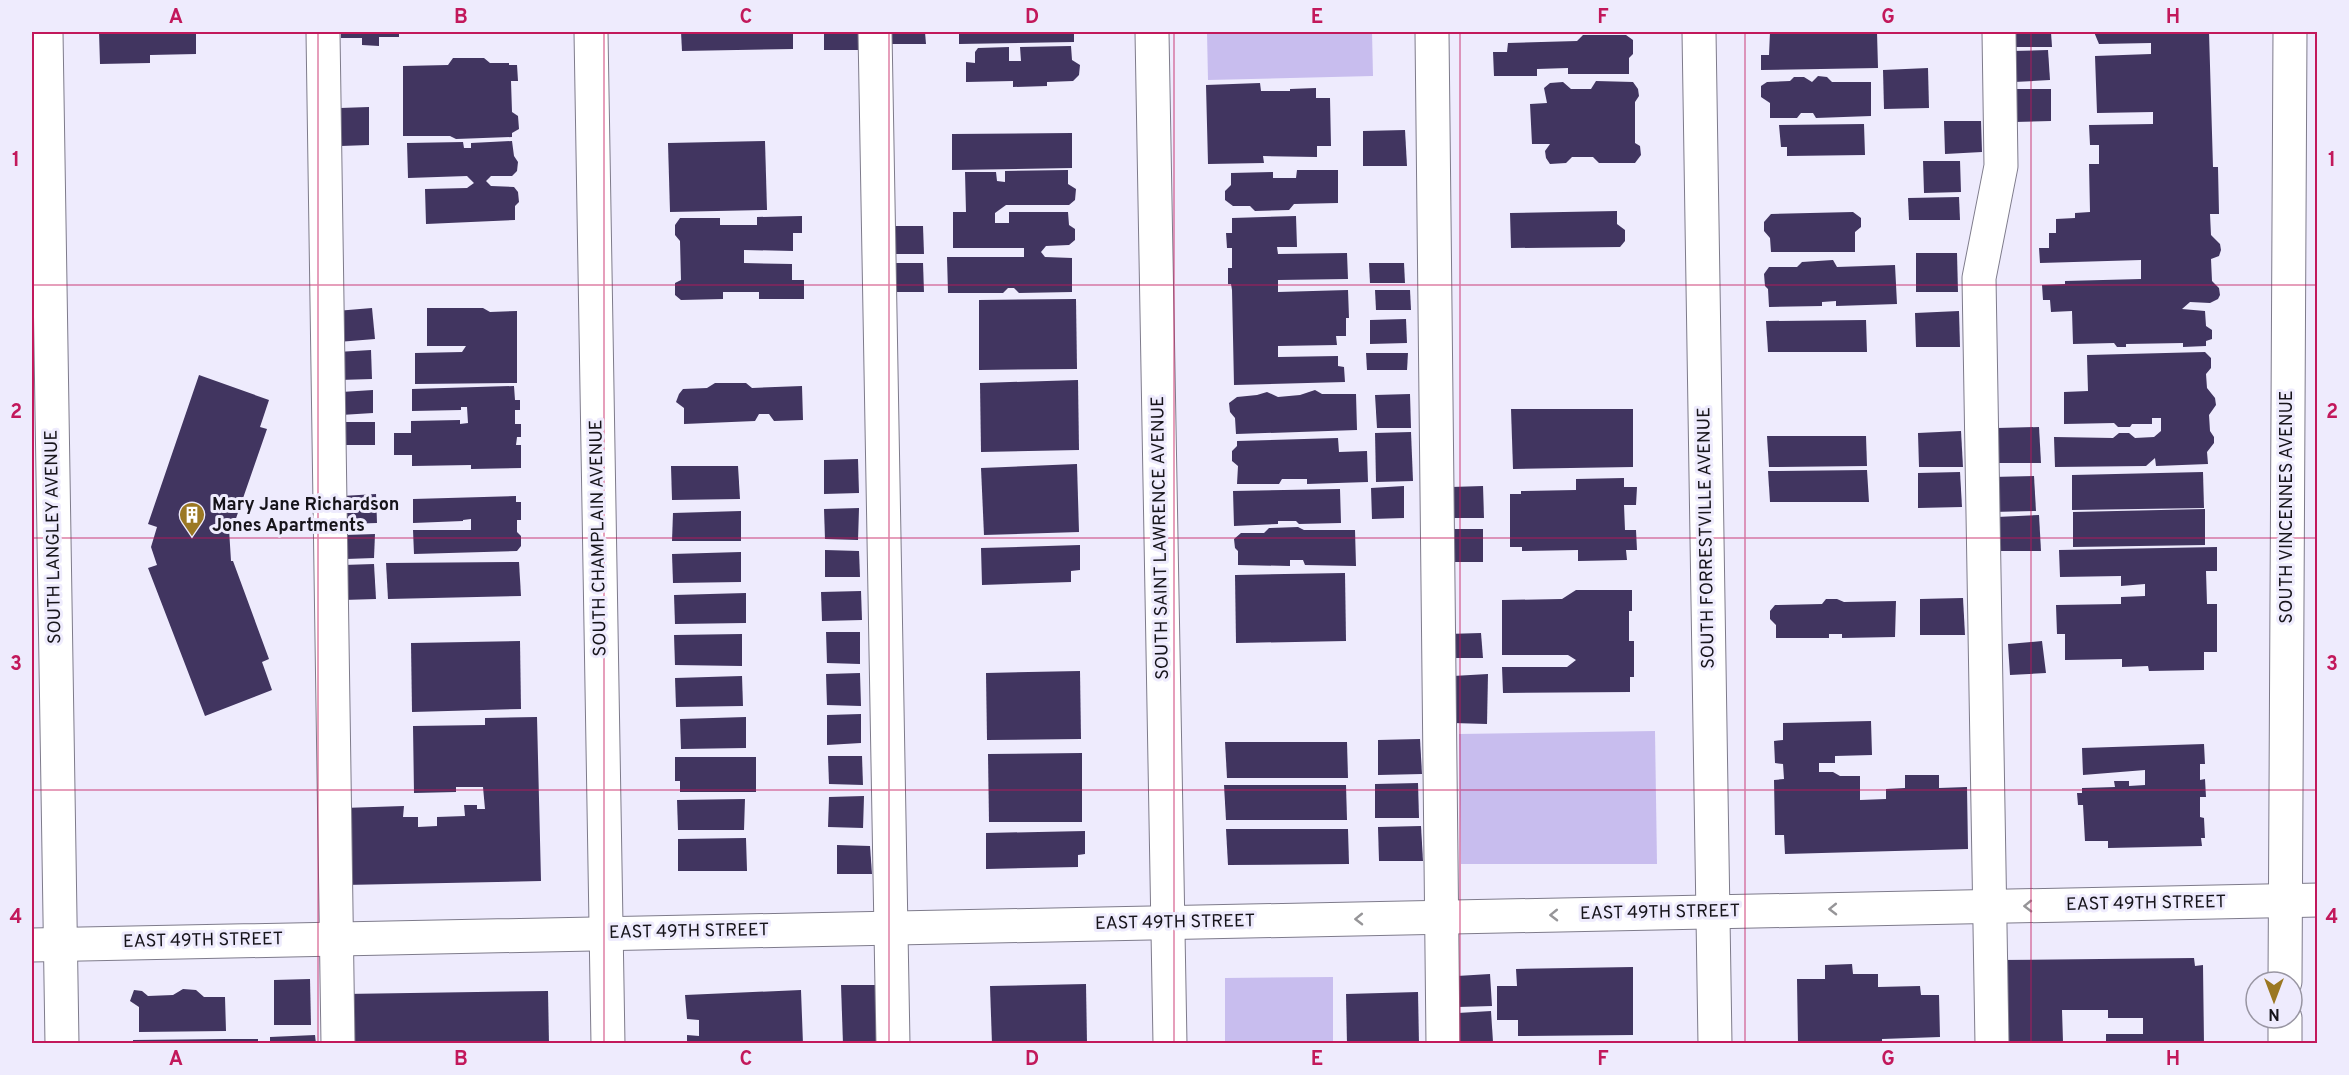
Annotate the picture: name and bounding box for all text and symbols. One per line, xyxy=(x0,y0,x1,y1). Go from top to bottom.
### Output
text: A xyxy=(169,5,183,31)
text: B xyxy=(454,5,468,31)
text: C xyxy=(740,5,752,31)
text: D xyxy=(1025,5,1039,31)
text: E xyxy=(1311,5,1323,31)
text: F xyxy=(1597,5,1609,31)
text: G xyxy=(1881,5,1895,31)
text: H xyxy=(2166,5,2180,31)
text: 1 xyxy=(12,148,20,174)
text: 1 xyxy=(2328,148,2336,174)
street label: SOUTH VINCENNES AVENUE xyxy=(2276,390,2299,624)
street label: SOUTH SAINT LAWRENCE AVENUE xyxy=(1147,396,1175,680)
text: 2 xyxy=(10,400,22,426)
text: 2 xyxy=(2326,400,2338,426)
street label: SOUTH FORRESTVILLE AVENUE xyxy=(1693,407,1721,669)
street label: SOUTH CHAMPLAIN AVENUE xyxy=(585,419,613,657)
street label: SOUTH LANGLEY AVENUE xyxy=(41,430,67,644)
place label: Mary Jane Richardson Jones Apartments xyxy=(212,494,399,538)
building icon: Mary Jane Richardson Jones Apartments xyxy=(177,500,207,538)
text: 3 xyxy=(10,652,22,678)
text: 3 xyxy=(2326,652,2338,678)
street label: EAST 49TH STREET xyxy=(2066,891,2226,917)
street label: EAST 49TH STREET xyxy=(1580,900,1740,926)
one-way arrow xyxy=(2024,900,2033,912)
one-way arrow xyxy=(1829,903,1838,916)
text: 4 xyxy=(10,905,22,931)
text: 4 xyxy=(2326,905,2338,931)
one-way arrow xyxy=(1550,909,1559,921)
street label: EAST 49TH STREET xyxy=(1095,910,1255,936)
one-way arrow xyxy=(1355,913,1364,925)
street label: EAST 49TH STREET xyxy=(609,919,769,945)
street label: EAST 49TH STREET xyxy=(123,928,283,954)
north arrow xyxy=(2244,970,2304,1030)
text: N xyxy=(2268,1003,2280,1023)
text: A xyxy=(169,1047,183,1073)
text: B xyxy=(454,1047,468,1073)
text: C xyxy=(740,1047,752,1073)
text: D xyxy=(1025,1047,1039,1073)
text: E xyxy=(1311,1047,1323,1073)
text: F xyxy=(1597,1047,1609,1073)
text: G xyxy=(1881,1047,1895,1073)
text: H xyxy=(2166,1047,2180,1073)

